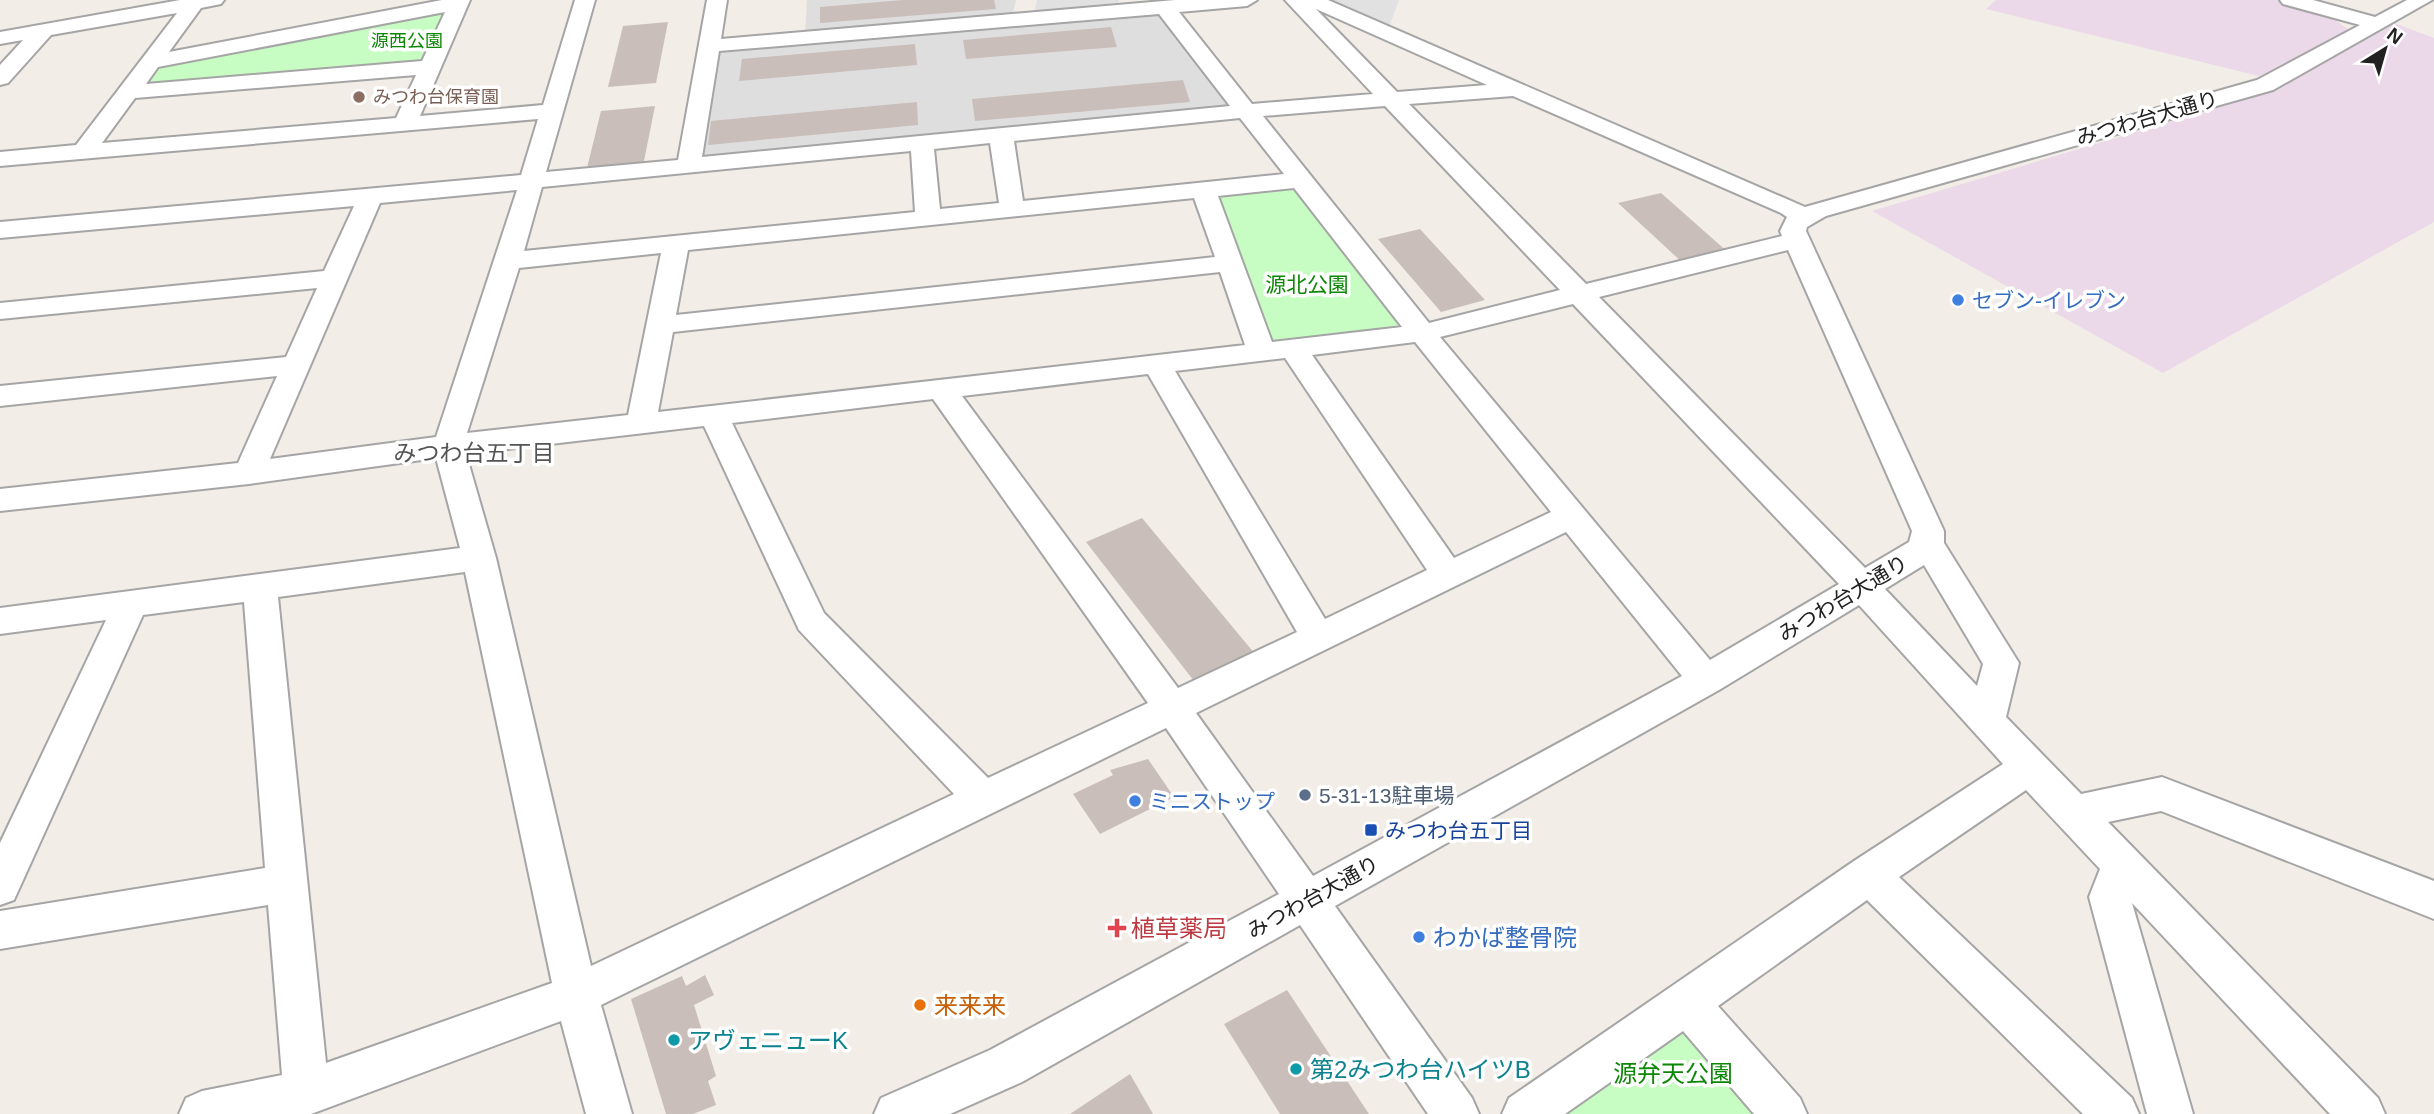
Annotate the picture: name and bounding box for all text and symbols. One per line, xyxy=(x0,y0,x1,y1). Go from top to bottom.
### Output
north arrow xyxy=(2350,14,2420,84)
text: N xyxy=(2383,23,2407,48)
park label: 源西公園 xyxy=(371,31,443,51)
place label: みつわ台保育園 xyxy=(373,87,499,107)
street label: みつわ台大通り xyxy=(2073,87,2221,149)
marker: みつわ台保育園 xyxy=(351,89,367,105)
park label: 源北公園 xyxy=(1265,273,1349,296)
place label: セブン-イレブン xyxy=(1972,289,2126,312)
marker: セブン-イレブン xyxy=(1950,292,1966,308)
district label: みつわ台五丁目 xyxy=(394,440,555,466)
street label: みつわ台大通り xyxy=(1774,550,1912,646)
place label: 5-31-13駐車場 xyxy=(1319,784,1454,807)
marker: 5-31-13駐車場 xyxy=(1297,787,1313,803)
place label: ミニストップ xyxy=(1149,790,1275,813)
marker: ミニストップ xyxy=(1127,793,1143,809)
place label: みつわ台五丁目 xyxy=(1385,819,1532,842)
marker: みつわ台五丁目 xyxy=(1363,822,1379,838)
street label: みつわ台大通り xyxy=(1243,851,1383,943)
place label: 植草薬局 xyxy=(1131,915,1227,942)
marker: 植草薬局 xyxy=(1109,920,1125,936)
place label: わかば整骨院 xyxy=(1433,924,1577,951)
marker: わかば整骨院 xyxy=(1411,929,1427,945)
place label: 来来来 xyxy=(934,992,1006,1019)
marker: 来来来 xyxy=(912,997,928,1013)
place label: アヴェニューK xyxy=(688,1027,848,1054)
marker: アヴェニューK xyxy=(666,1032,682,1048)
place label: 第2みつわ台ハイツB xyxy=(1310,1056,1531,1083)
park label: 源弁天公園 xyxy=(1613,1060,1733,1087)
marker: 第2みつわ台ハイツB xyxy=(1288,1061,1304,1077)

